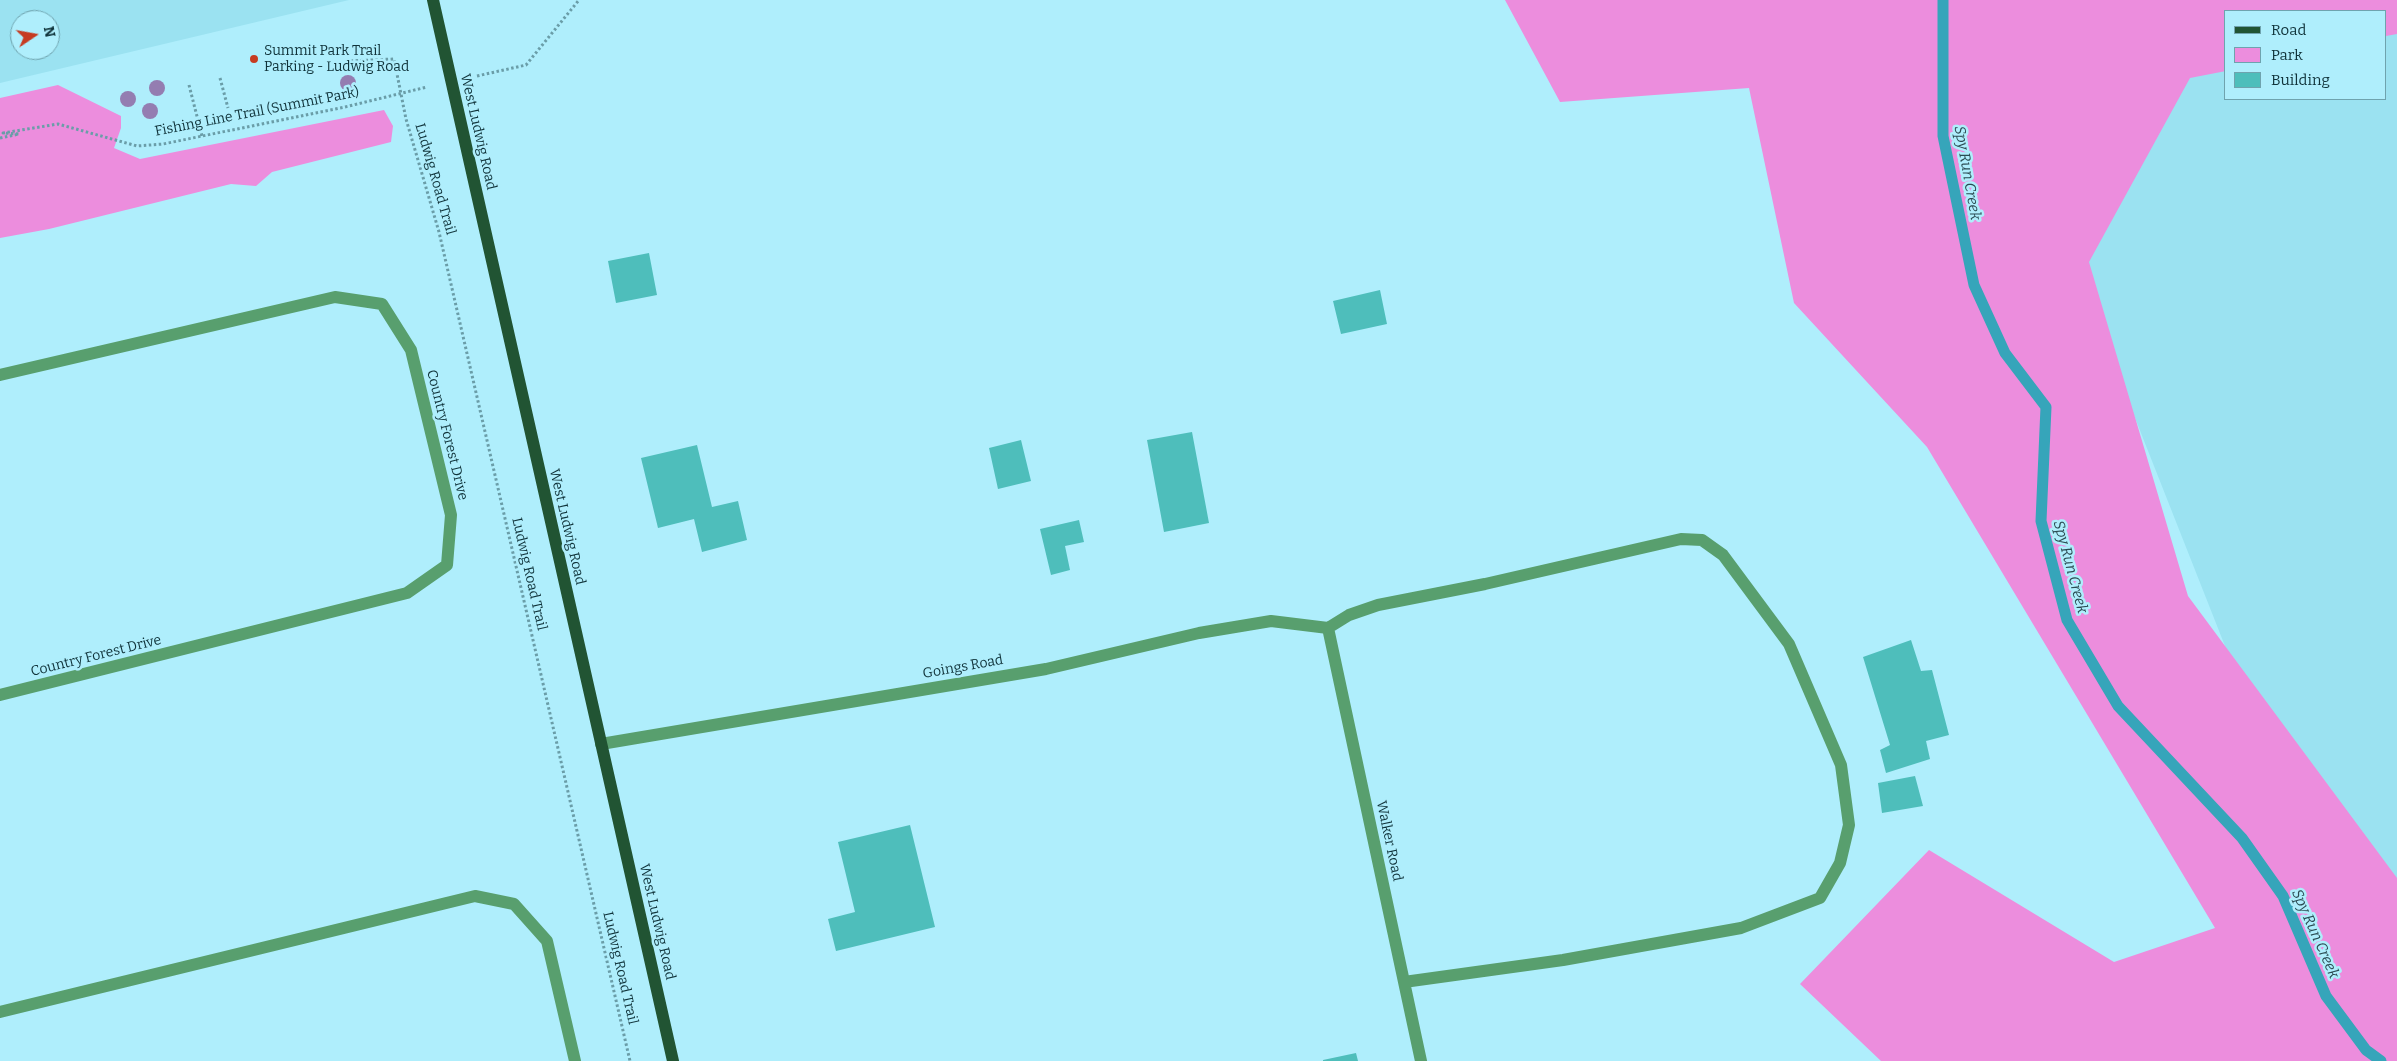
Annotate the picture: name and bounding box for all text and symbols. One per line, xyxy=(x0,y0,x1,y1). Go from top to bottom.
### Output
north arrow xyxy=(10,10,60,60)
legend xyxy=(2224,10,2387,100)
text: Road xyxy=(2271,21,2306,39)
text: N xyxy=(40,25,59,39)
place label: Summit Park Trail Parking - Ludwig Road xyxy=(264,43,409,75)
text: Park xyxy=(2271,46,2303,64)
marker: Summit Park Trail Parking - Ludwig Road xyxy=(248,53,260,65)
text: Building xyxy=(2271,71,2330,89)
street label: West Ludwig Road xyxy=(456,72,500,192)
street label: Fishing Line Trail (Summit Park) xyxy=(153,84,361,140)
street label: Ludwig Road Trail xyxy=(411,121,459,237)
water label: Spy Run Creek xyxy=(1950,124,1984,222)
street label: Country Forest Drive xyxy=(423,368,471,502)
street label: West Ludwig Road xyxy=(545,467,589,587)
street label: Ludwig Road Trail xyxy=(508,516,550,632)
water label: Spy Run Creek xyxy=(2049,519,2091,615)
street label: Country Forest Drive xyxy=(29,632,163,680)
street label: Goings Road xyxy=(921,652,1005,682)
street label: Walker Road xyxy=(1372,799,1406,883)
street label: West Ludwig Road xyxy=(635,862,679,982)
water label: Spy Run Creek xyxy=(2287,887,2343,981)
street label: Ludwig Road Trail xyxy=(599,910,641,1026)

